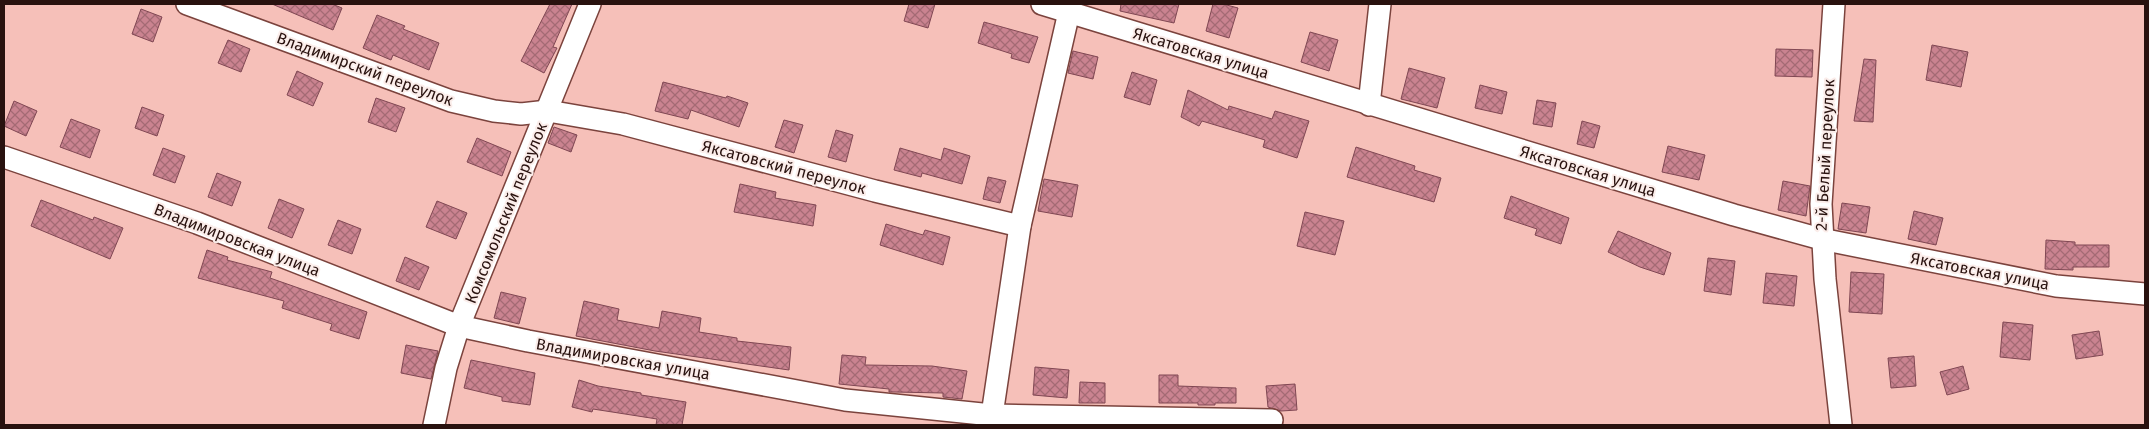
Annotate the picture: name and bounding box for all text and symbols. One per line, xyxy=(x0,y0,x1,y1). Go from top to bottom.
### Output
street label: Яксатовская улица xyxy=(1131,23,1271,83)
street label: Владимирский переулок xyxy=(274,28,456,110)
street label: 2-й Белый переулок xyxy=(1812,78,1838,231)
street label: Комсомольский переулок xyxy=(461,119,551,306)
street label: Яксатовский переулок xyxy=(700,136,869,198)
street label: Яксатовская улица xyxy=(1518,141,1658,201)
street label: Владимировская улица xyxy=(151,200,323,280)
street label: Яксатовская улица xyxy=(1909,248,2051,294)
street label: Владимировская улица xyxy=(535,334,711,384)

